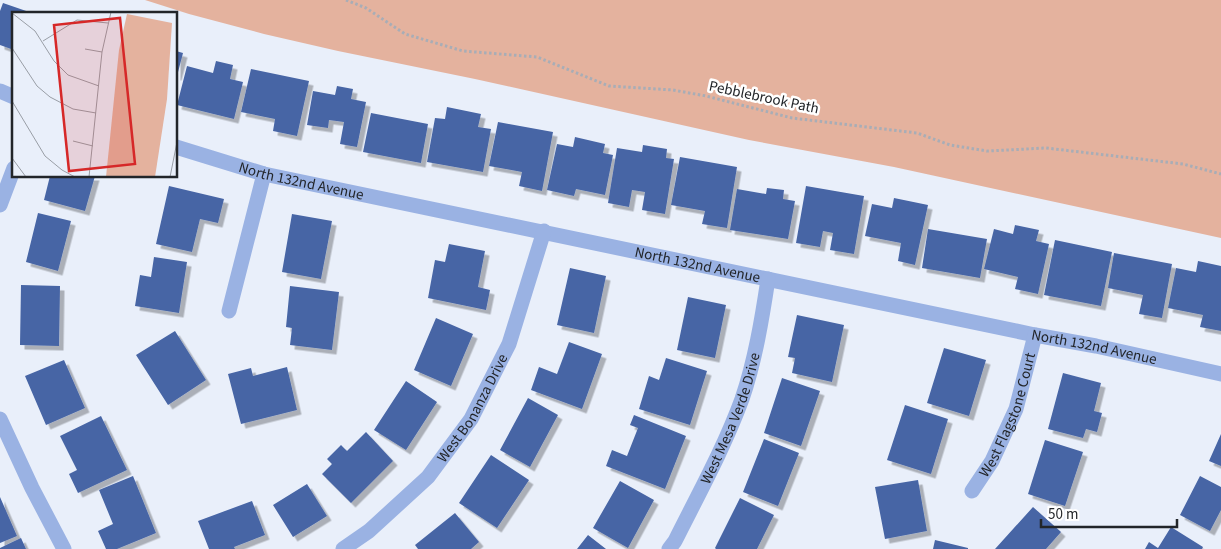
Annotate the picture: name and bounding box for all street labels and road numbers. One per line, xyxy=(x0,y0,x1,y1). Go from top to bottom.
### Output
street label: Pebblebrook Path xyxy=(707,76,821,119)
street label: North 132nd Avenue xyxy=(236,157,366,206)
street label: North 132nd Avenue xyxy=(633,242,762,288)
street label: North 132nd Avenue xyxy=(1030,325,1159,370)
street label: West Bonanza Drive xyxy=(432,350,513,467)
street label: West Flagstone Court xyxy=(974,350,1041,482)
street label: West Mesa Verde Drive xyxy=(695,351,766,488)

